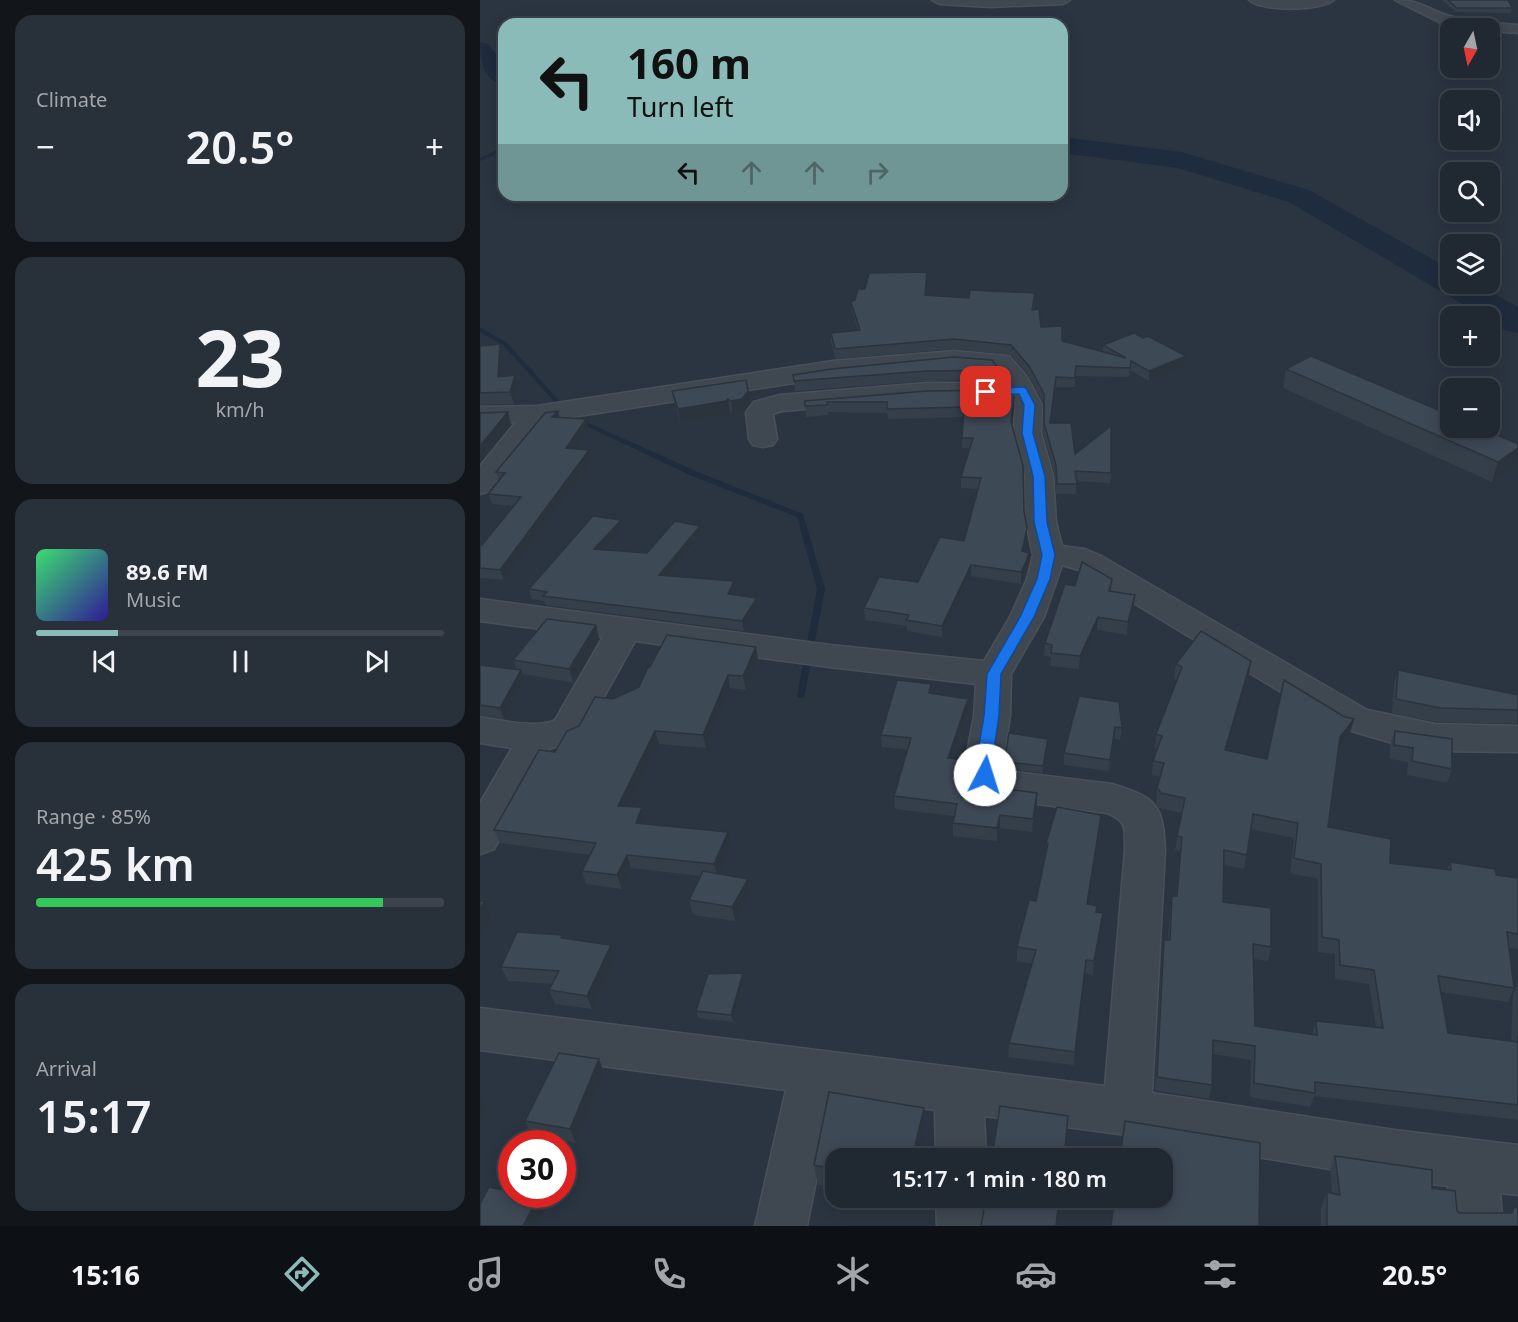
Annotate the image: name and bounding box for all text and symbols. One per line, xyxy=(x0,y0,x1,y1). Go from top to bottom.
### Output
north arrow xyxy=(1440,18,1500,78)
map controls xyxy=(1440,18,1500,438)
text: 160 m xyxy=(627,34,751,91)
icon: left xyxy=(528,42,606,120)
text: Climate xyxy=(36,86,107,113)
text: Turn left xyxy=(627,88,733,125)
button: sound xyxy=(1440,90,1500,150)
text: 20.5° xyxy=(186,116,294,177)
text: − xyxy=(36,124,55,169)
text: + xyxy=(425,124,444,169)
icon: left xyxy=(672,156,705,189)
icon: ahead xyxy=(735,156,768,189)
icon: ahead xyxy=(798,156,831,189)
icon: right xyxy=(861,156,894,189)
button: search xyxy=(1440,162,1500,222)
button: layers xyxy=(1440,234,1500,294)
text: 23 xyxy=(195,304,285,410)
button: + xyxy=(1440,306,1500,366)
pin xyxy=(960,366,1011,417)
icon: arrive xyxy=(969,375,1002,408)
button: − xyxy=(1440,378,1500,438)
text: km/h xyxy=(215,396,265,423)
text: 89.6 FM xyxy=(126,556,208,586)
text: Music xyxy=(126,586,181,613)
icon: previous xyxy=(88,645,121,678)
icon: pause xyxy=(224,645,257,678)
icon: next xyxy=(360,645,393,678)
position arrow xyxy=(953,743,1017,807)
text: Range · 85% xyxy=(36,803,151,830)
text: 425 km xyxy=(36,833,195,894)
text: Arrival xyxy=(36,1055,97,1082)
text: 15:17 xyxy=(36,1085,151,1146)
speed limit sign: 30 xyxy=(498,1130,576,1208)
text: 15:17 · 1 min · 180 m xyxy=(891,1163,1107,1193)
icon: directions xyxy=(281,1253,323,1295)
icon: music xyxy=(465,1253,507,1295)
icon: phone xyxy=(648,1253,690,1295)
icon: climate xyxy=(832,1253,874,1295)
icon: car xyxy=(1015,1253,1057,1295)
icon: filters xyxy=(1199,1253,1241,1295)
text: 15:16 xyxy=(71,1256,140,1293)
text: 20.5° xyxy=(1382,1256,1447,1293)

